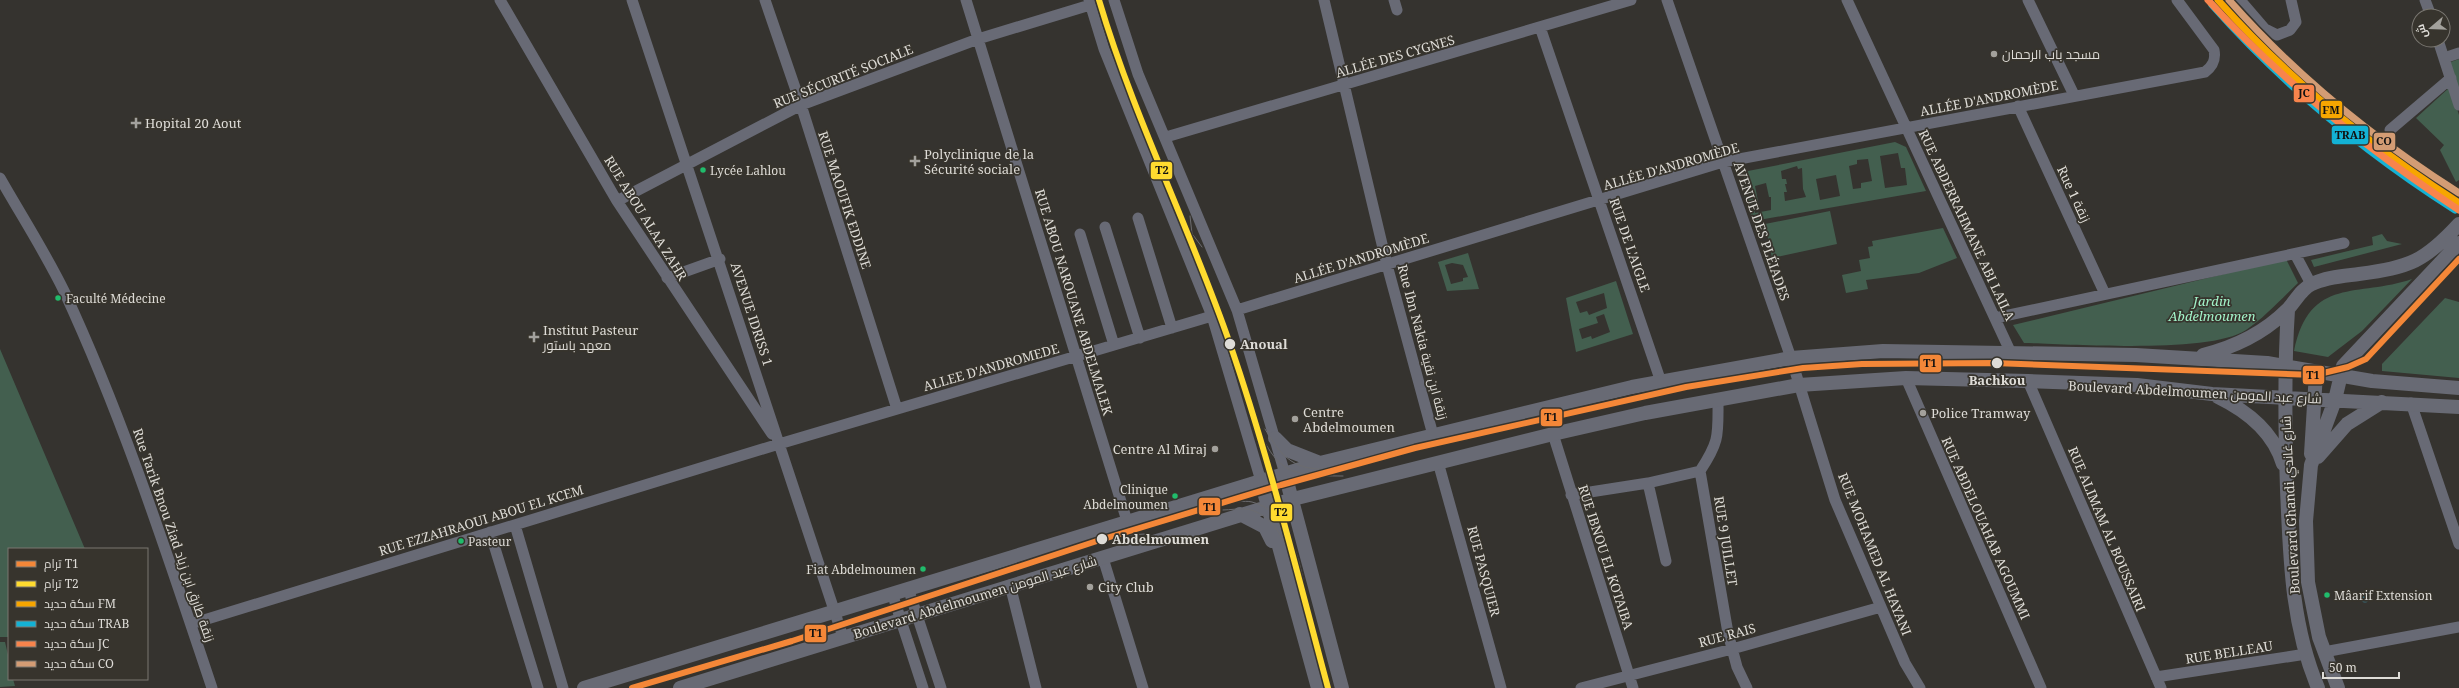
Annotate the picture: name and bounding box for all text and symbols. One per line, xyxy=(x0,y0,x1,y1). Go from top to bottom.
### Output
north arrow xyxy=(2411,8,2451,48)
text: ش xyxy=(2412,22,2430,41)
street label: ALLÉE DES CYGNES xyxy=(1333,30,1457,82)
street label: RUE SÉCURITÉ SOCIALE xyxy=(770,40,916,112)
place label: مسجد باب الرحمان xyxy=(2002,45,2100,63)
marker: مسجد باب الرحمان xyxy=(1989,49,1999,59)
street label: ALLÉE D'ANDROMÈDE xyxy=(1918,76,2060,120)
line badge: JC xyxy=(2293,84,2315,103)
text: JC xyxy=(2297,85,2310,100)
line badge: FM xyxy=(2320,100,2343,119)
text: FM xyxy=(2322,102,2340,117)
place label: Hopital 20 Aout xyxy=(145,114,242,132)
marker: Hopital 20 Aout xyxy=(130,117,142,129)
line badge: TRAB xyxy=(2331,125,2369,145)
street label: RUE ABDERRAHMANE ABI LAILA xyxy=(1915,127,2020,324)
text: TRAB xyxy=(2335,127,2365,142)
street label: RUE MAOUFIK EDDINE xyxy=(814,129,876,271)
line badge: CO xyxy=(2373,132,2396,151)
text: CO xyxy=(2376,133,2392,148)
street label: ALLÉE D'ANDROMÈDE xyxy=(1601,138,1741,194)
place label: Polyclinique de la Sécurité sociale xyxy=(924,145,1034,178)
street label: RUE ABOU ALAA ZAHR xyxy=(600,152,692,284)
marker: Polyclinique de la Sécurité sociale xyxy=(909,155,921,167)
street label: AVENUE DES PLÉIADES xyxy=(1730,159,1794,303)
line badge: T2 xyxy=(1150,161,1173,180)
place label: Lycée Lahlou xyxy=(710,162,786,179)
text: T2 xyxy=(1155,162,1169,177)
street label: Rue 1 زنقة xyxy=(2053,163,2095,225)
marker: Lycée Lahlou xyxy=(698,165,708,175)
street label: RUE ABOU NAROUANE ABDELMALEK xyxy=(1031,187,1117,418)
street label: RUE DE L'AIGLE xyxy=(1605,195,1655,295)
street label: ALLÉE D'ANDROMÈDE xyxy=(1291,229,1431,287)
street label: AVENUE IDRISS 1 xyxy=(727,260,777,368)
street label: Rue Ibn Nakia زنقة ابن نقية xyxy=(1394,262,1452,422)
place label: Faculté Médecine xyxy=(66,290,166,307)
park label: Jardin Abdelmoumen xyxy=(2167,292,2256,325)
marker: Faculté Médecine xyxy=(53,293,63,303)
place label: Institut Pasteur معهد باستور xyxy=(542,321,639,354)
marker: Institut Pasteur معهد باستور xyxy=(528,331,540,343)
place label: Anoual xyxy=(1240,335,1288,353)
marker: Anoual xyxy=(1223,337,1237,351)
street label: ALLEE D'ANDROMEDE xyxy=(921,339,1061,395)
line badge: T1 xyxy=(1919,354,1942,373)
text: T1 xyxy=(1923,355,1937,370)
marker: Bachkou xyxy=(1990,356,2004,370)
line badge: T1 xyxy=(2302,365,2325,385)
text: T1 xyxy=(2306,367,2320,382)
place label: Bachkou xyxy=(1969,371,2026,389)
street label: Boulevard Abdelmoumen شارع عبد المومن xyxy=(2068,376,2322,408)
place label: Centre Abdelmoumen xyxy=(1303,403,1395,436)
place label: Police Tramway xyxy=(1931,404,2031,422)
line badge: T1 xyxy=(1540,408,1563,427)
marker: Police Tramway xyxy=(1918,408,1928,418)
text: T1 xyxy=(1544,409,1558,424)
marker: Centre Abdelmoumen xyxy=(1290,414,1300,424)
street label: Boulevard Ghandi شارع غاندي xyxy=(2276,415,2306,595)
street label: Rue Tarik Bnou Ziad زنقة طارق ابن زياد xyxy=(129,426,219,644)
street label: RUE ABDELOUAHAB AGOUMMI xyxy=(1937,434,2035,622)
place label: Centre Al Miraj xyxy=(1113,440,1207,458)
marker: Centre Al Miraj xyxy=(1210,444,1220,454)
street label: RUE ALIMAM AL BOUSSAIRI xyxy=(2064,444,2150,614)
street label: RUE MOHAMED AL HAYANI xyxy=(1834,470,1916,638)
street label: RUE EZZAHRAOUI ABOU EL KCEM xyxy=(376,480,586,560)
place label: Clinique Abdelmoumen xyxy=(1083,481,1168,513)
street label: RUE IBNOU EL KOTAIBA xyxy=(1574,482,1638,632)
marker: Clinique Abdelmoumen xyxy=(1170,491,1180,501)
street label: RUE 9 JUILLET xyxy=(1710,495,1742,587)
line badge: T1 xyxy=(1198,497,1221,516)
text: T1 xyxy=(1203,499,1217,514)
line badge: T2 xyxy=(1270,503,1293,522)
text: T2 xyxy=(1274,504,1288,519)
street label: RUE PASQUIER xyxy=(1463,524,1505,619)
place label: Abdelmoumen xyxy=(1112,530,1209,548)
marker: Abdelmoumen xyxy=(1095,532,1109,546)
place label: Pasteur xyxy=(468,533,512,550)
marker: Pasteur xyxy=(456,536,466,546)
legend xyxy=(8,548,148,680)
street label: Boulevard Abdelmoumen شارع عبد المومن xyxy=(851,551,1099,643)
text: ترام T1 xyxy=(44,555,79,572)
place label: Fiat Abdelmoumen xyxy=(806,561,916,578)
marker: Fiat Abdelmoumen xyxy=(918,564,928,574)
text: ترام T2 xyxy=(44,575,79,592)
place label: City Club xyxy=(1098,578,1154,596)
marker: City Club xyxy=(1085,582,1095,592)
place label: Mâarif Extension xyxy=(2334,587,2433,604)
marker: Mâarif Extension xyxy=(2322,590,2332,600)
text: سكة حديد FM xyxy=(44,595,116,612)
text: سكة حديد TRAB xyxy=(44,615,129,632)
street label: RUE RAIS xyxy=(1696,619,1758,651)
line badge: T1 xyxy=(804,624,827,643)
text: T1 xyxy=(809,625,823,640)
text: سكة حديد JC xyxy=(44,635,109,652)
street label: RUE BELLEAU xyxy=(2184,636,2275,668)
scale bar xyxy=(2323,654,2399,680)
text: سكة حديد CO xyxy=(44,655,114,672)
text: 50 m xyxy=(2329,659,2357,676)

